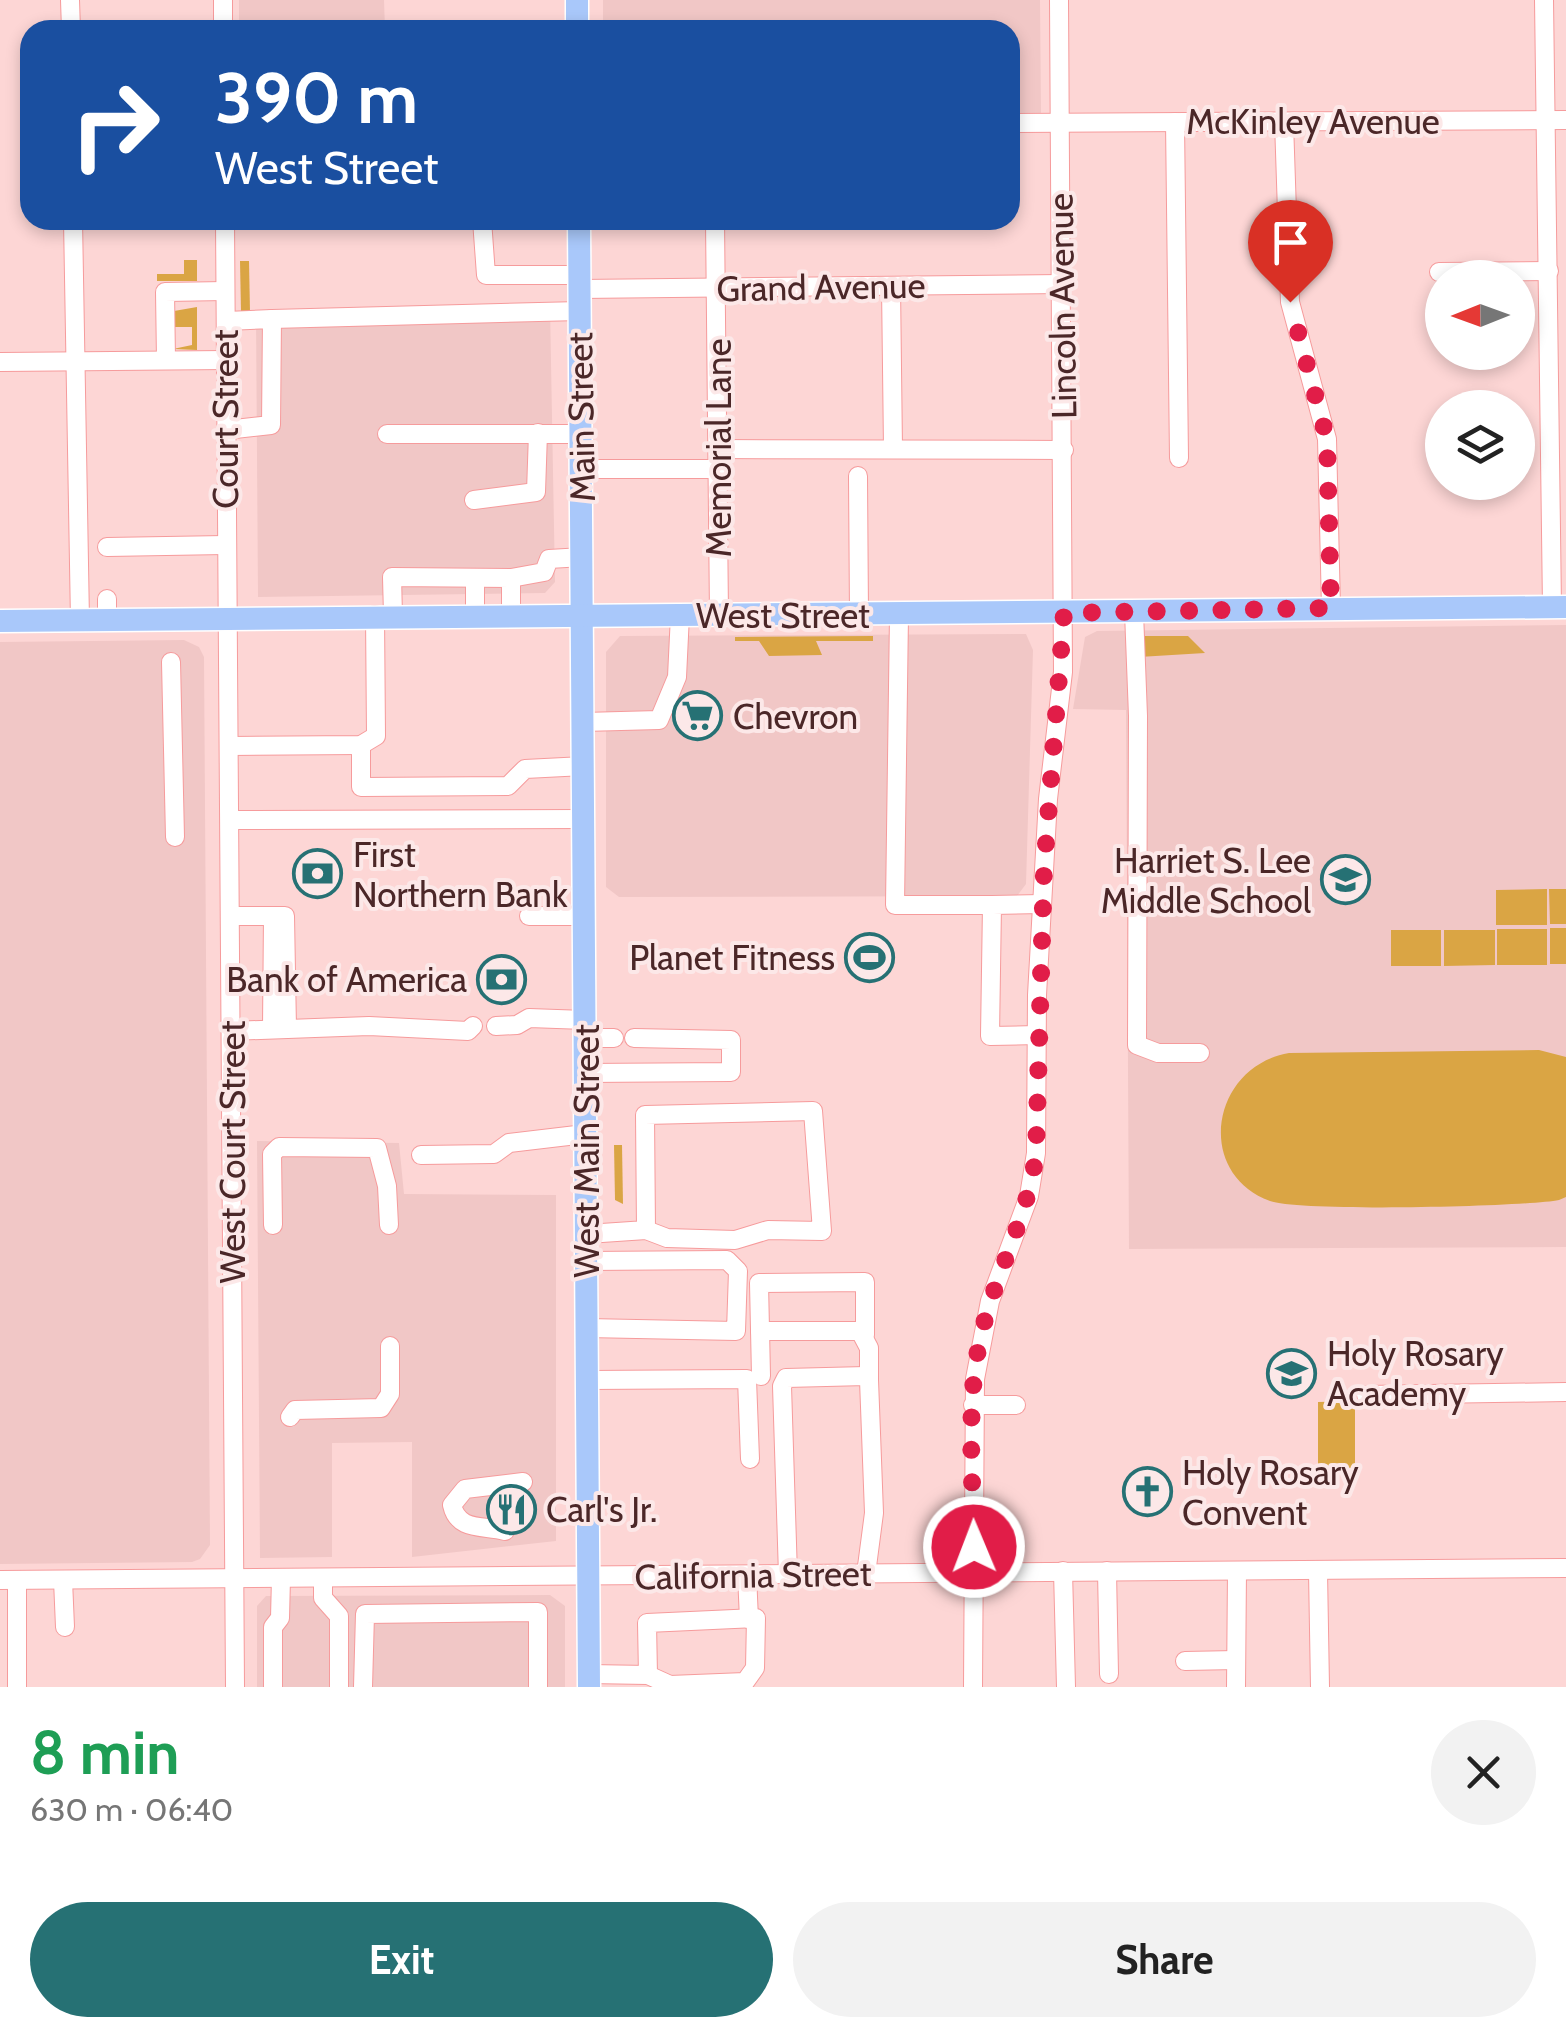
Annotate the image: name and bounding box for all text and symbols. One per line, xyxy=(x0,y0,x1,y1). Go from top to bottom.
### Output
text: 390 m xyxy=(215,55,418,141)
icon: right xyxy=(50,60,180,190)
street label: McKinley Avenue xyxy=(1186,100,1440,143)
text: West Street xyxy=(215,141,438,195)
street label: Lincoln Avenue xyxy=(1039,193,1085,419)
pin xyxy=(1248,200,1333,303)
icon: arrive xyxy=(1263,215,1318,270)
north arrow xyxy=(1425,260,1535,370)
map controls xyxy=(1425,260,1535,500)
street label: Grand Avenue xyxy=(716,264,926,310)
street label: Court Street xyxy=(204,329,247,509)
street label: Main Street xyxy=(558,332,604,502)
street label: Memorial Lane xyxy=(697,338,740,558)
button: layers xyxy=(1425,390,1535,500)
street label: West Street xyxy=(696,594,870,637)
supermarket icon: Chevron xyxy=(672,690,724,742)
place label: Chevron xyxy=(733,695,858,738)
place label: First Northern Bank xyxy=(353,833,568,916)
place label: Harriet S. Lee Middle School xyxy=(1101,839,1312,922)
bank icon: First Northern Bank xyxy=(292,848,344,900)
school or university icon: Harriet S. Lee Middle School xyxy=(1320,854,1372,906)
sports icon: Planet Fitness xyxy=(844,931,896,983)
place label: Planet Fitness xyxy=(629,936,835,979)
bank icon: Bank of America xyxy=(476,953,528,1005)
place label: Bank of America xyxy=(226,958,467,1001)
street label: West Court Street xyxy=(211,1020,254,1284)
street label: West Main Street xyxy=(565,1024,608,1278)
place label: Holy Rosary Academy xyxy=(1327,1332,1504,1415)
school or university icon: Holy Rosary Academy xyxy=(1266,1347,1318,1399)
place label: Holy Rosary Convent xyxy=(1182,1451,1359,1534)
church icon: Holy Rosary Convent xyxy=(1121,1466,1173,1518)
restaurant icon: Carl's Jr. xyxy=(485,1483,537,1535)
place label: Carl's Jr. xyxy=(546,1488,657,1531)
position arrow xyxy=(922,1495,1026,1599)
street label: California Street xyxy=(634,1551,872,1599)
text: 8 min xyxy=(30,1716,179,1789)
button: close xyxy=(1431,1720,1536,1825)
text: 630 m · 06:40 xyxy=(30,1790,233,1829)
button: Exit xyxy=(30,1902,773,2017)
button: Share xyxy=(793,1902,1536,2017)

